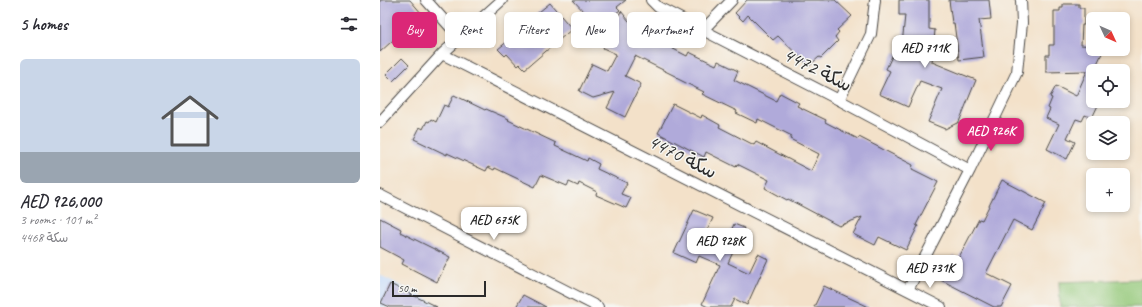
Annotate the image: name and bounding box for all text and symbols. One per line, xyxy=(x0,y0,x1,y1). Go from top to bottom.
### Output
chip: Buy xyxy=(392,12,437,48)
chip: Rent xyxy=(445,12,496,48)
chip: Filters xyxy=(504,12,563,48)
chip: New xyxy=(571,12,619,48)
chip: Apartment xyxy=(627,12,706,48)
north arrow xyxy=(1086,12,1130,56)
map controls xyxy=(1086,12,1130,212)
icon: filters xyxy=(338,13,360,35)
text: 5 homes xyxy=(20,14,68,35)
pin: AED 711K xyxy=(884,35,966,69)
text: AED 711K xyxy=(901,40,949,56)
street label: سكة 4472 xyxy=(779,41,856,97)
button: locate xyxy=(1086,64,1130,108)
icon: home xyxy=(154,85,226,157)
button: layers xyxy=(1086,116,1130,160)
pin: AED 926K xyxy=(950,118,1032,152)
text: AED 926K xyxy=(967,123,1015,139)
street label: سكة 4470 xyxy=(644,128,721,184)
button: + xyxy=(1086,168,1130,212)
text: AED 926,000 xyxy=(20,191,101,212)
pin: AED 675K xyxy=(453,207,535,241)
text: 3 rooms · 101 m² xyxy=(20,212,96,228)
text: AED 675K xyxy=(470,212,518,228)
pin: AED 928K xyxy=(679,228,761,262)
text: سكة 4468 xyxy=(20,230,68,246)
text: AED 928K xyxy=(696,233,744,249)
pin: AED 731K xyxy=(889,255,971,289)
text: AED 731K xyxy=(906,260,954,276)
scale bar xyxy=(392,279,486,298)
text: 50 m xyxy=(398,281,417,295)

